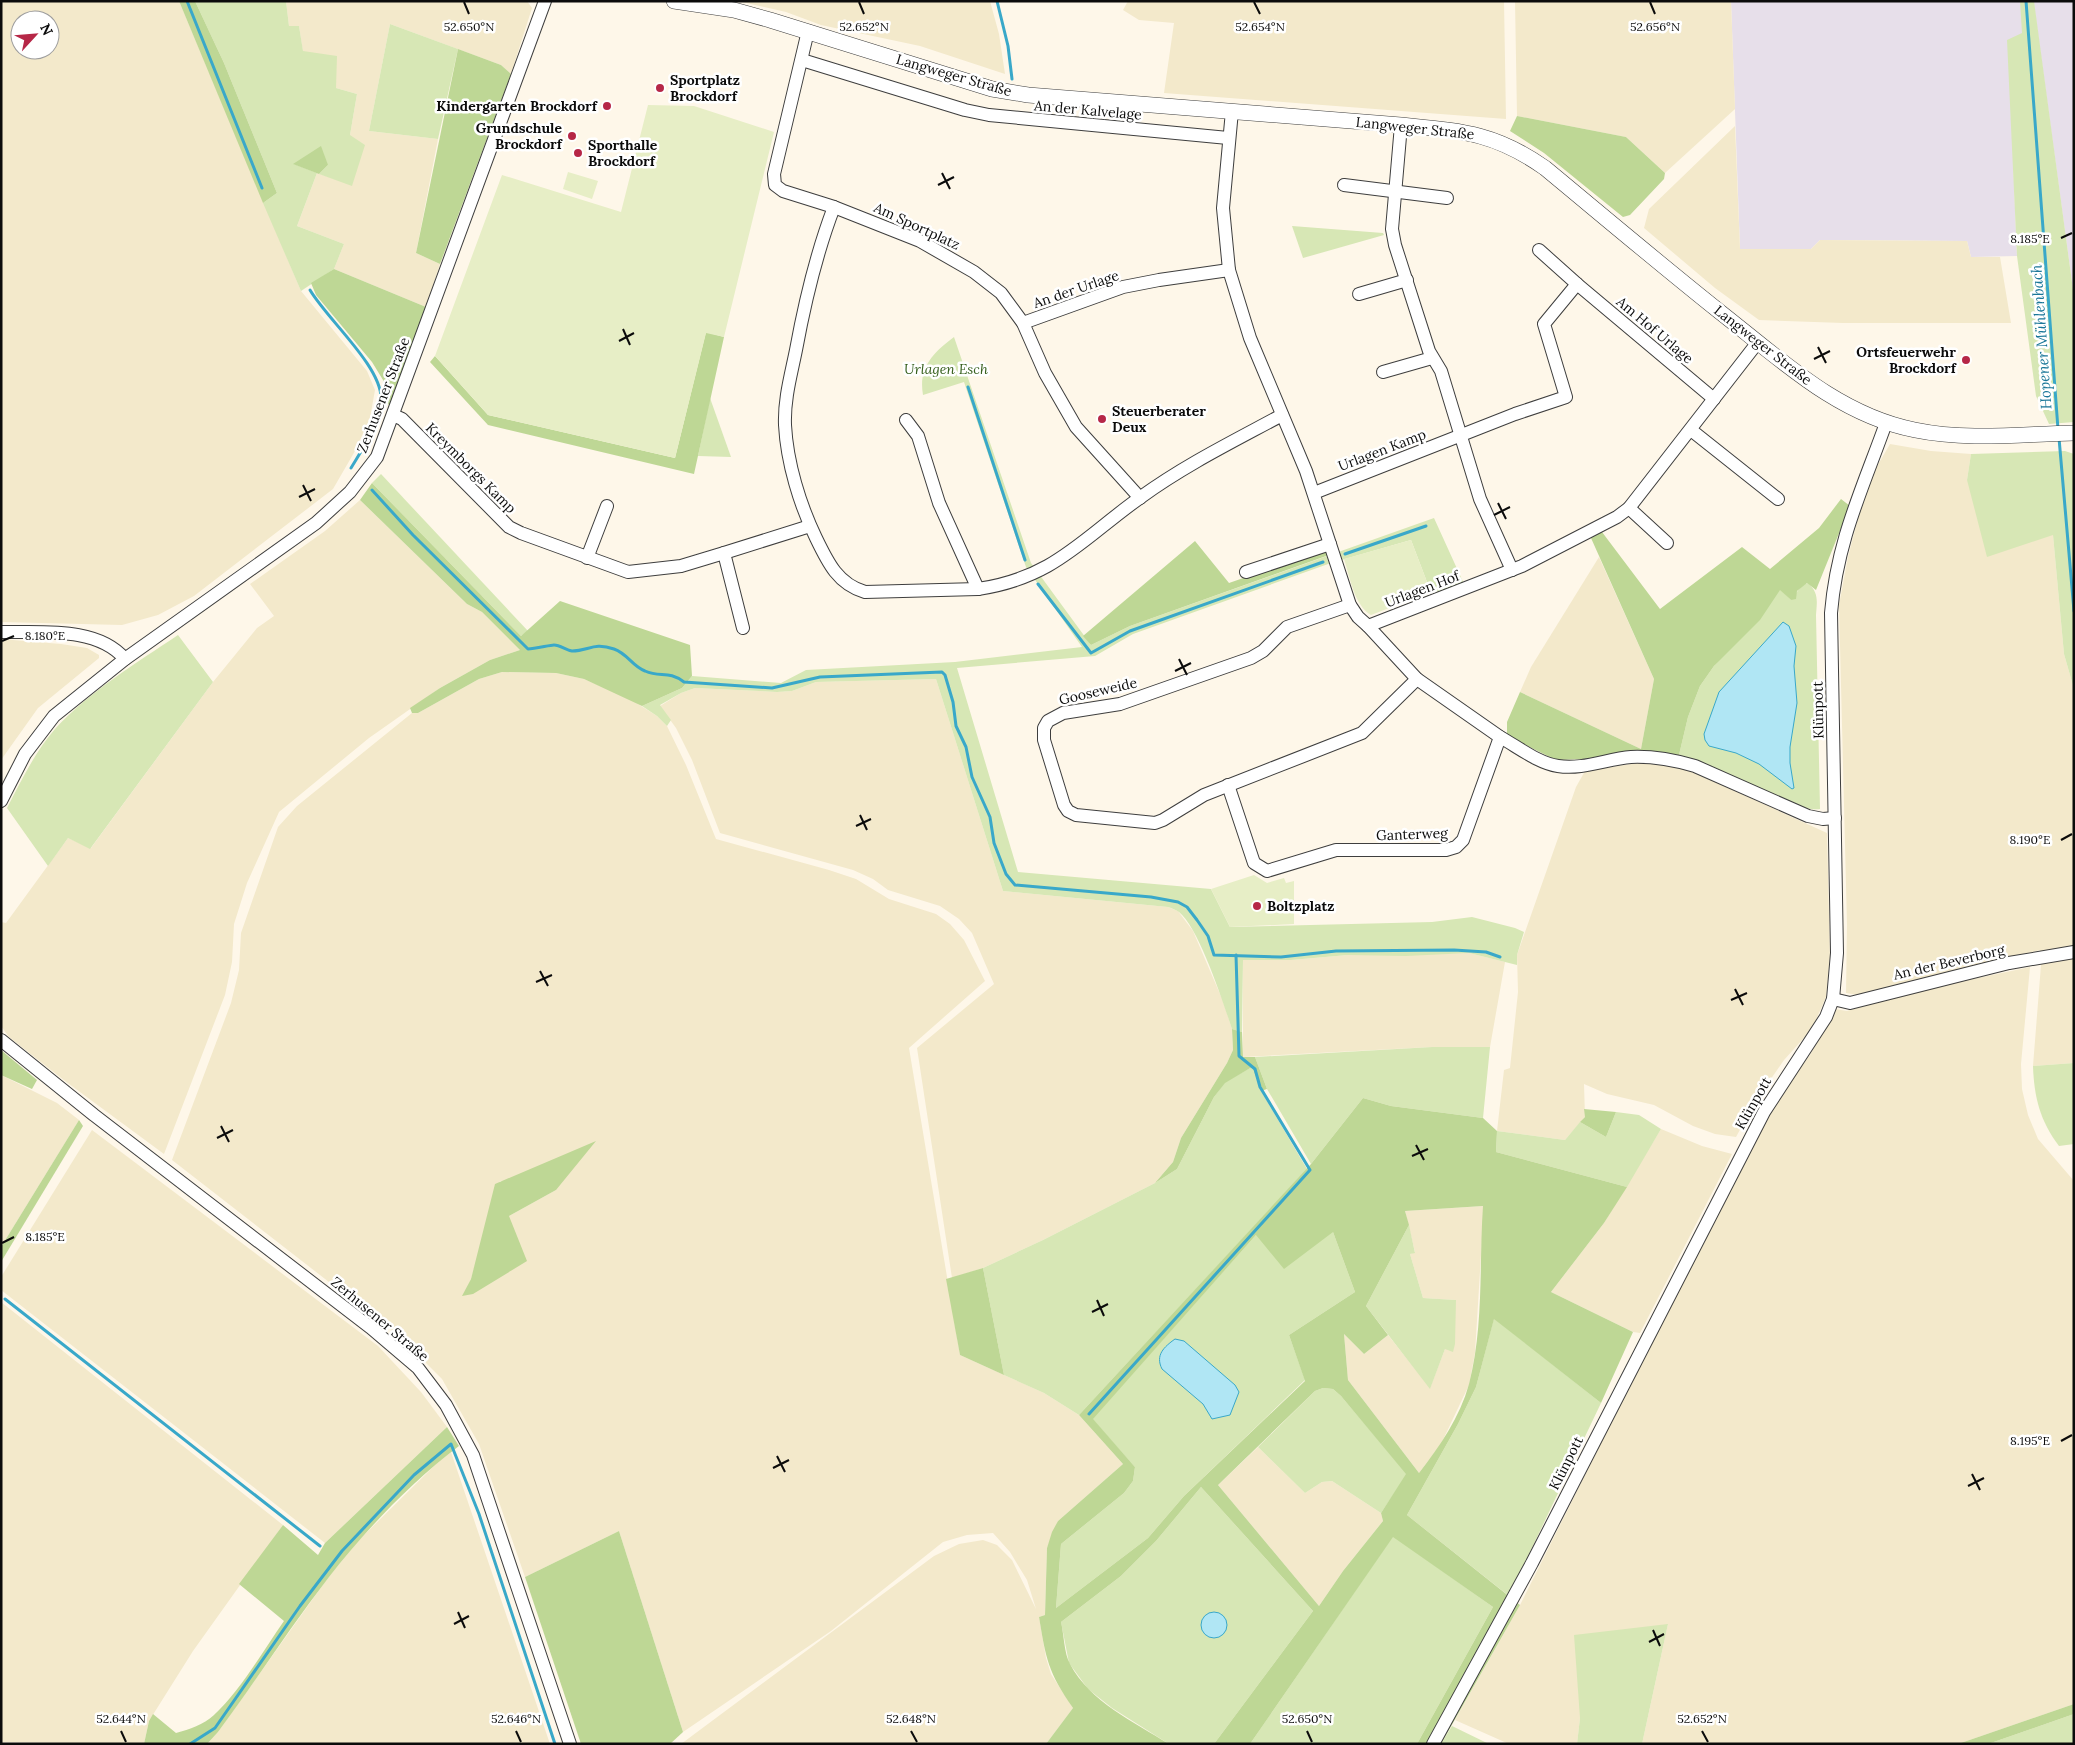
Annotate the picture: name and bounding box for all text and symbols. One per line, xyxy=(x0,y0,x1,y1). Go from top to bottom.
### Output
north arrow xyxy=(10,10,60,60)
text: 52.650°N xyxy=(444,19,494,34)
text: 52.652°N xyxy=(839,19,889,34)
text: 52.654°N xyxy=(1235,19,1285,34)
text: 52.656°N xyxy=(1630,19,1680,34)
text: N xyxy=(36,20,57,38)
street label: Langweger Straße xyxy=(894,50,1014,100)
place label: Sportplatz Brockdorf xyxy=(670,71,740,105)
marker: Sportplatz Brockdorf xyxy=(654,82,666,94)
street label: An der Kalvelage xyxy=(1032,96,1143,124)
place label: Kindergarten Brockdorf xyxy=(436,97,598,115)
marker: Kindergarten Brockdorf xyxy=(601,100,613,112)
street label: Langweger Straße xyxy=(1355,113,1476,143)
place label: Grundschule Brockdorf xyxy=(476,119,563,153)
marker: Grundschule Brockdorf xyxy=(566,130,578,142)
place label: Sporthalle Brockdorf xyxy=(588,136,658,170)
marker: Sporthalle Brockdorf xyxy=(572,147,584,159)
street label: Am Sportplatz xyxy=(870,198,963,254)
text: 8.185°E xyxy=(2010,231,2050,246)
water label: Hopener Mühlenbach xyxy=(2026,263,2056,410)
street label: An der Urlage xyxy=(1030,266,1122,312)
street label: Am Hof Urlage xyxy=(1612,292,1697,368)
street label: Langweger Straße xyxy=(1710,301,1816,389)
street label: Zerhusener Straße xyxy=(353,334,413,455)
place label: Ortsfeuerwehr Brockdorf xyxy=(1856,343,1957,377)
marker: Ortsfeuerwehr Brockdorf xyxy=(1960,354,1972,366)
park label: Urlagen Esch xyxy=(904,360,988,378)
place label: Steuerberater Deux xyxy=(1112,402,1206,436)
marker: Steuerberater Deux xyxy=(1096,413,1108,425)
street label: Kreymborgs Kamp xyxy=(422,419,520,517)
street label: Urlagen Kamp xyxy=(1336,425,1428,475)
street label: Urlagen Hof xyxy=(1382,566,1463,611)
text: 8.180°E xyxy=(25,628,65,643)
street label: Gooseweide xyxy=(1057,673,1139,709)
street label: Klünpott xyxy=(1808,680,1828,739)
street label: Ganterweg xyxy=(1376,824,1448,844)
text: 8.190°E xyxy=(2010,832,2050,847)
place label: Boltzplatz xyxy=(1267,897,1334,915)
marker: Boltzplatz xyxy=(1251,900,1263,912)
street label: An der Beverborg xyxy=(1891,940,2007,984)
street label: Klünpott xyxy=(1731,1073,1776,1133)
text: 8.185°E xyxy=(25,1229,65,1244)
street label: Zerhusener Straße xyxy=(327,1273,433,1365)
street label: Klünpott xyxy=(1545,1433,1587,1493)
text: 8.195°E xyxy=(2010,1433,2050,1448)
text: 52.644°N xyxy=(96,1711,146,1726)
text: 52.646°N xyxy=(491,1711,541,1726)
text: 52.648°N xyxy=(886,1711,936,1726)
text: 52.650°N xyxy=(1282,1711,1332,1726)
text: 52.652°N xyxy=(1677,1711,1727,1726)

